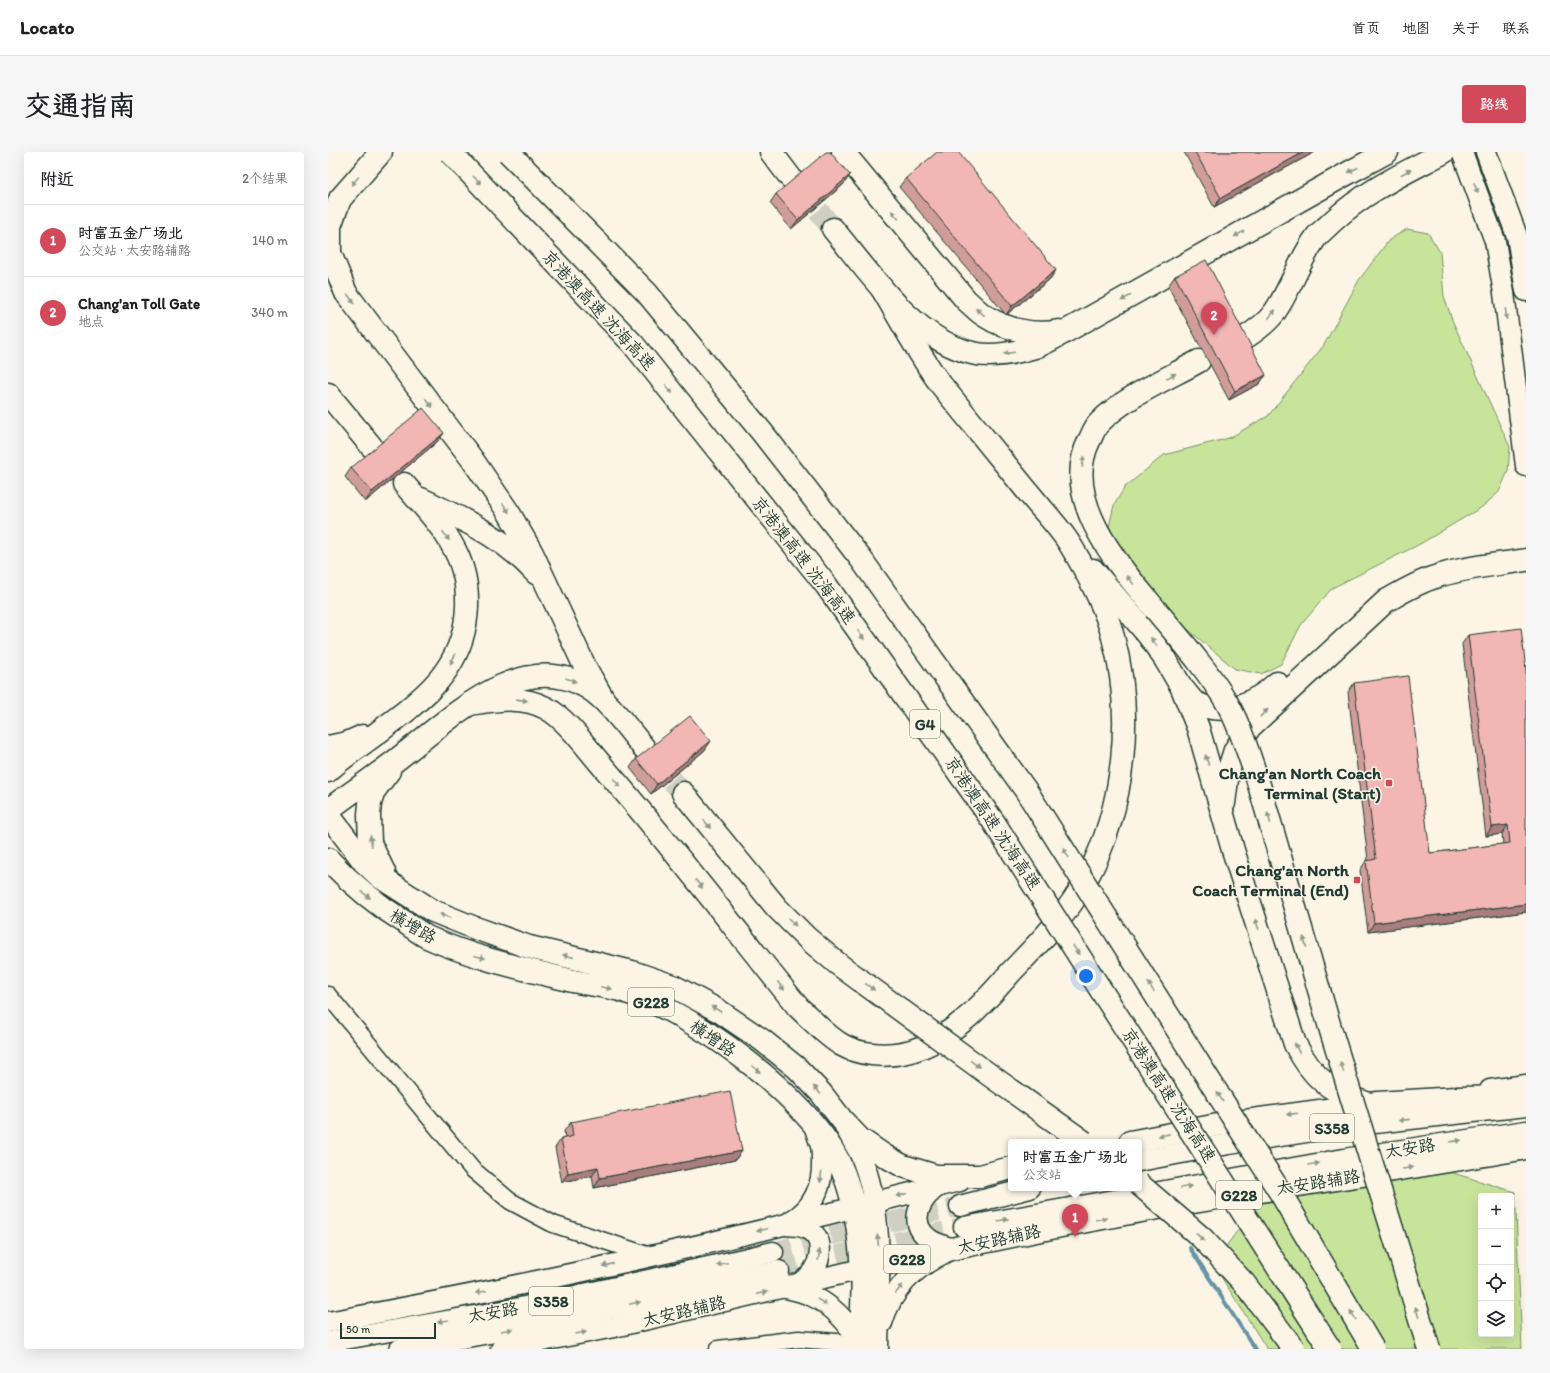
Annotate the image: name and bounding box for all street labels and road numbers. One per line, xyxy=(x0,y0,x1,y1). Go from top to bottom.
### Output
street label: 京港澳高速 沈海高速 xyxy=(538,246,660,374)
street label: 京港澳高速 沈海高速 xyxy=(748,492,860,628)
road number: G4 xyxy=(910,710,940,738)
street label: 京港澳高速 沈海高速 xyxy=(941,752,1045,894)
street label: 横增路 xyxy=(386,905,440,947)
road number: G228 xyxy=(628,988,674,1016)
street label: 横增路 xyxy=(686,1015,740,1061)
street label: 京港澳高速 沈海高速 xyxy=(1118,1024,1220,1166)
road number: S358 xyxy=(1310,1114,1354,1142)
street label: 太安路 xyxy=(1383,1134,1437,1162)
street label: 太安路辅路 xyxy=(1274,1165,1362,1199)
road number: G228 xyxy=(1216,1181,1262,1209)
street label: 太安路辅路 xyxy=(955,1220,1043,1258)
road number: G228 xyxy=(884,1245,930,1273)
road number: S358 xyxy=(529,1287,573,1315)
street label: 太安路辅路 xyxy=(640,1292,728,1330)
street label: 太安路 xyxy=(466,1298,520,1326)

